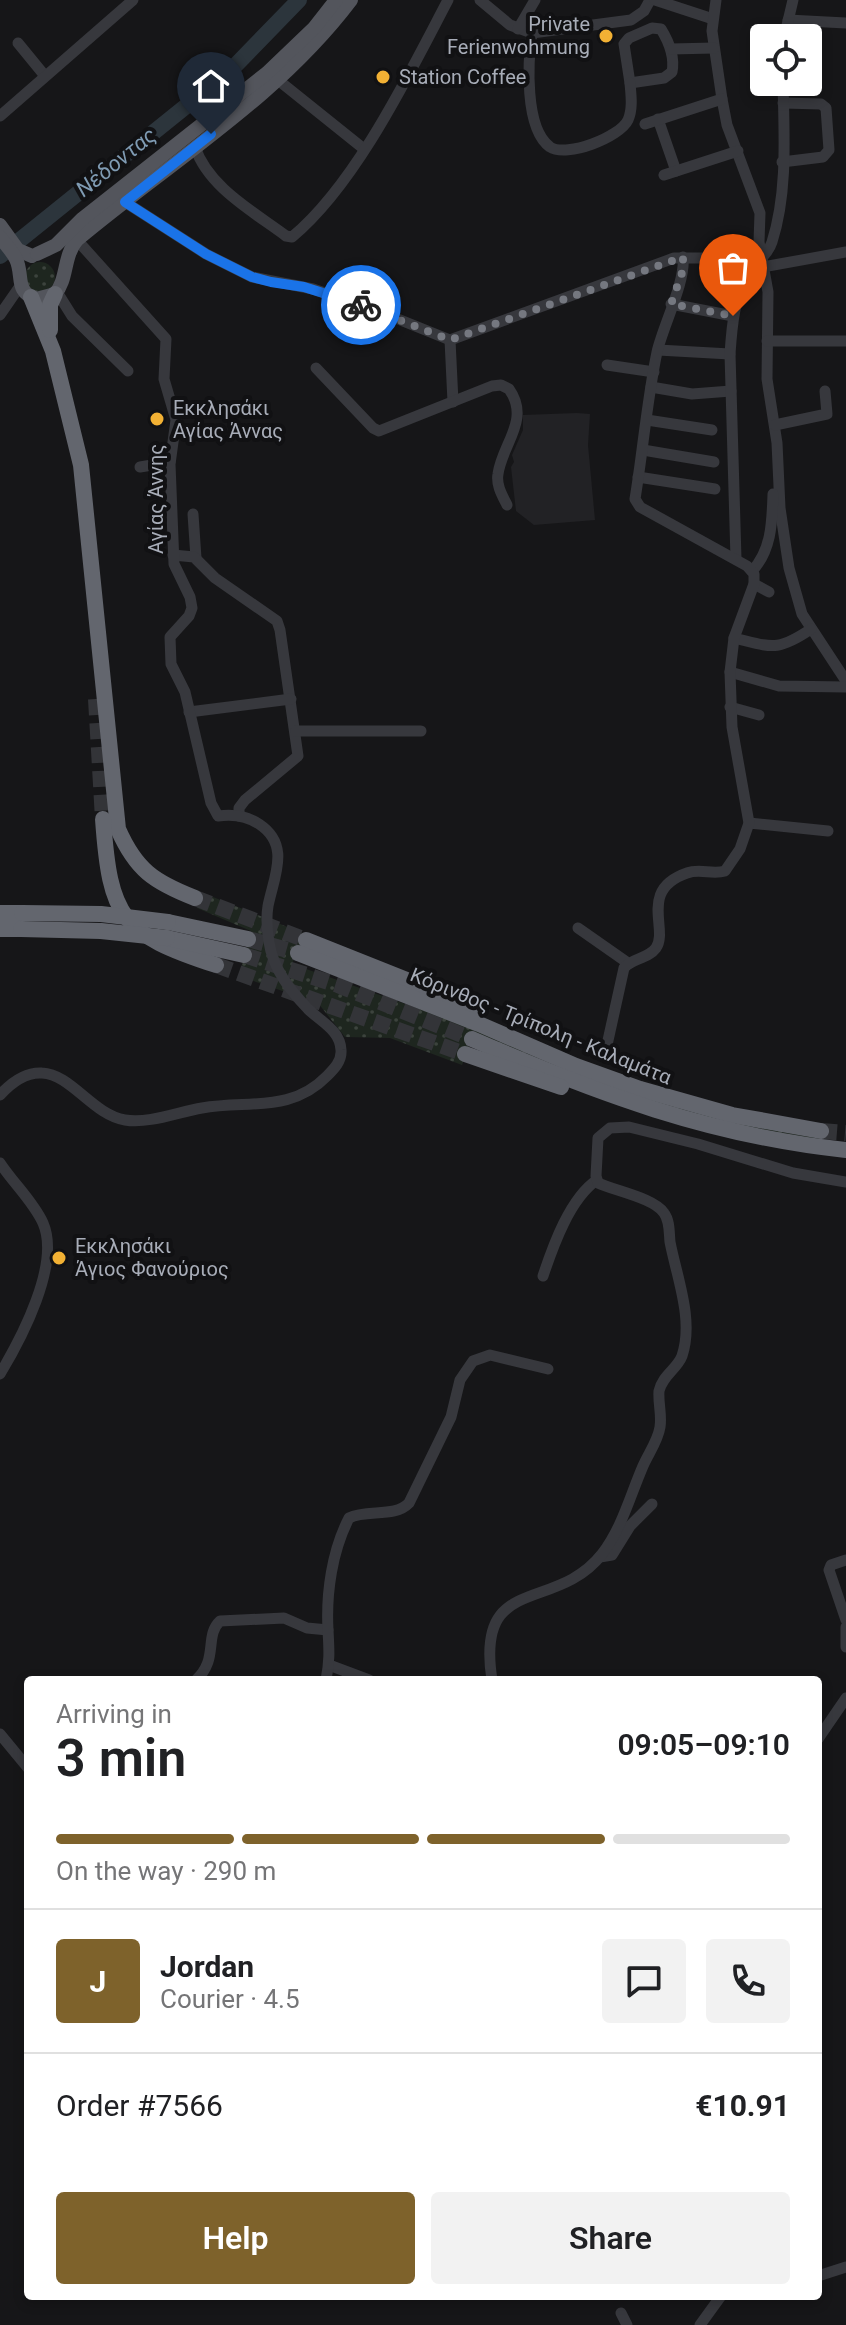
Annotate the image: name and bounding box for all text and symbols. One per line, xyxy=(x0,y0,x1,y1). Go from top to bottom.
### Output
place label: Private Ferienwohmung xyxy=(447,12,590,59)
map controls xyxy=(750,24,822,96)
button: locate xyxy=(750,24,822,96)
marker: Private Ferienwohmung xyxy=(597,27,615,45)
pin xyxy=(177,52,245,134)
icon: home xyxy=(189,64,233,108)
place label: Station Coffee xyxy=(399,65,526,89)
marker: Station Coffee xyxy=(374,68,392,86)
water label: Νέδoντας xyxy=(71,122,161,202)
pin xyxy=(699,234,767,316)
icon: bag xyxy=(711,246,755,290)
courier xyxy=(321,265,401,345)
icon: bike xyxy=(339,283,383,327)
place label: Εκκλησάκι Αγίας Άννας xyxy=(173,396,283,443)
marker: Εκκλησάκι Αγίας Άννας xyxy=(148,410,166,428)
street label: Αγίας Άννης xyxy=(144,444,168,554)
street label: Κόρινθος - Τρίπολη - Καλαμάτα xyxy=(407,963,676,1090)
place label: Εκκλησάκι Άγιος Φανούριος xyxy=(75,1234,229,1281)
marker: Εκκλησάκι Άγιος Φανούριος xyxy=(50,1249,68,1267)
text: Arriving in xyxy=(56,1699,172,1729)
text: 09:05–09:10 xyxy=(617,1727,790,1762)
text: 3 min xyxy=(56,1728,186,1789)
text: On the way · 290 m xyxy=(56,1856,276,1886)
button: chat xyxy=(602,1939,686,2023)
button: phone xyxy=(706,1939,790,2023)
text: Jordan xyxy=(160,1949,254,1984)
text: J xyxy=(90,1964,106,1999)
text: Courier · 4.5 xyxy=(160,1984,300,2014)
text: Order #7566 xyxy=(56,2088,223,2123)
text: €10.91 xyxy=(695,2088,790,2123)
button: Help xyxy=(56,2192,415,2284)
button: Share xyxy=(431,2192,790,2284)

